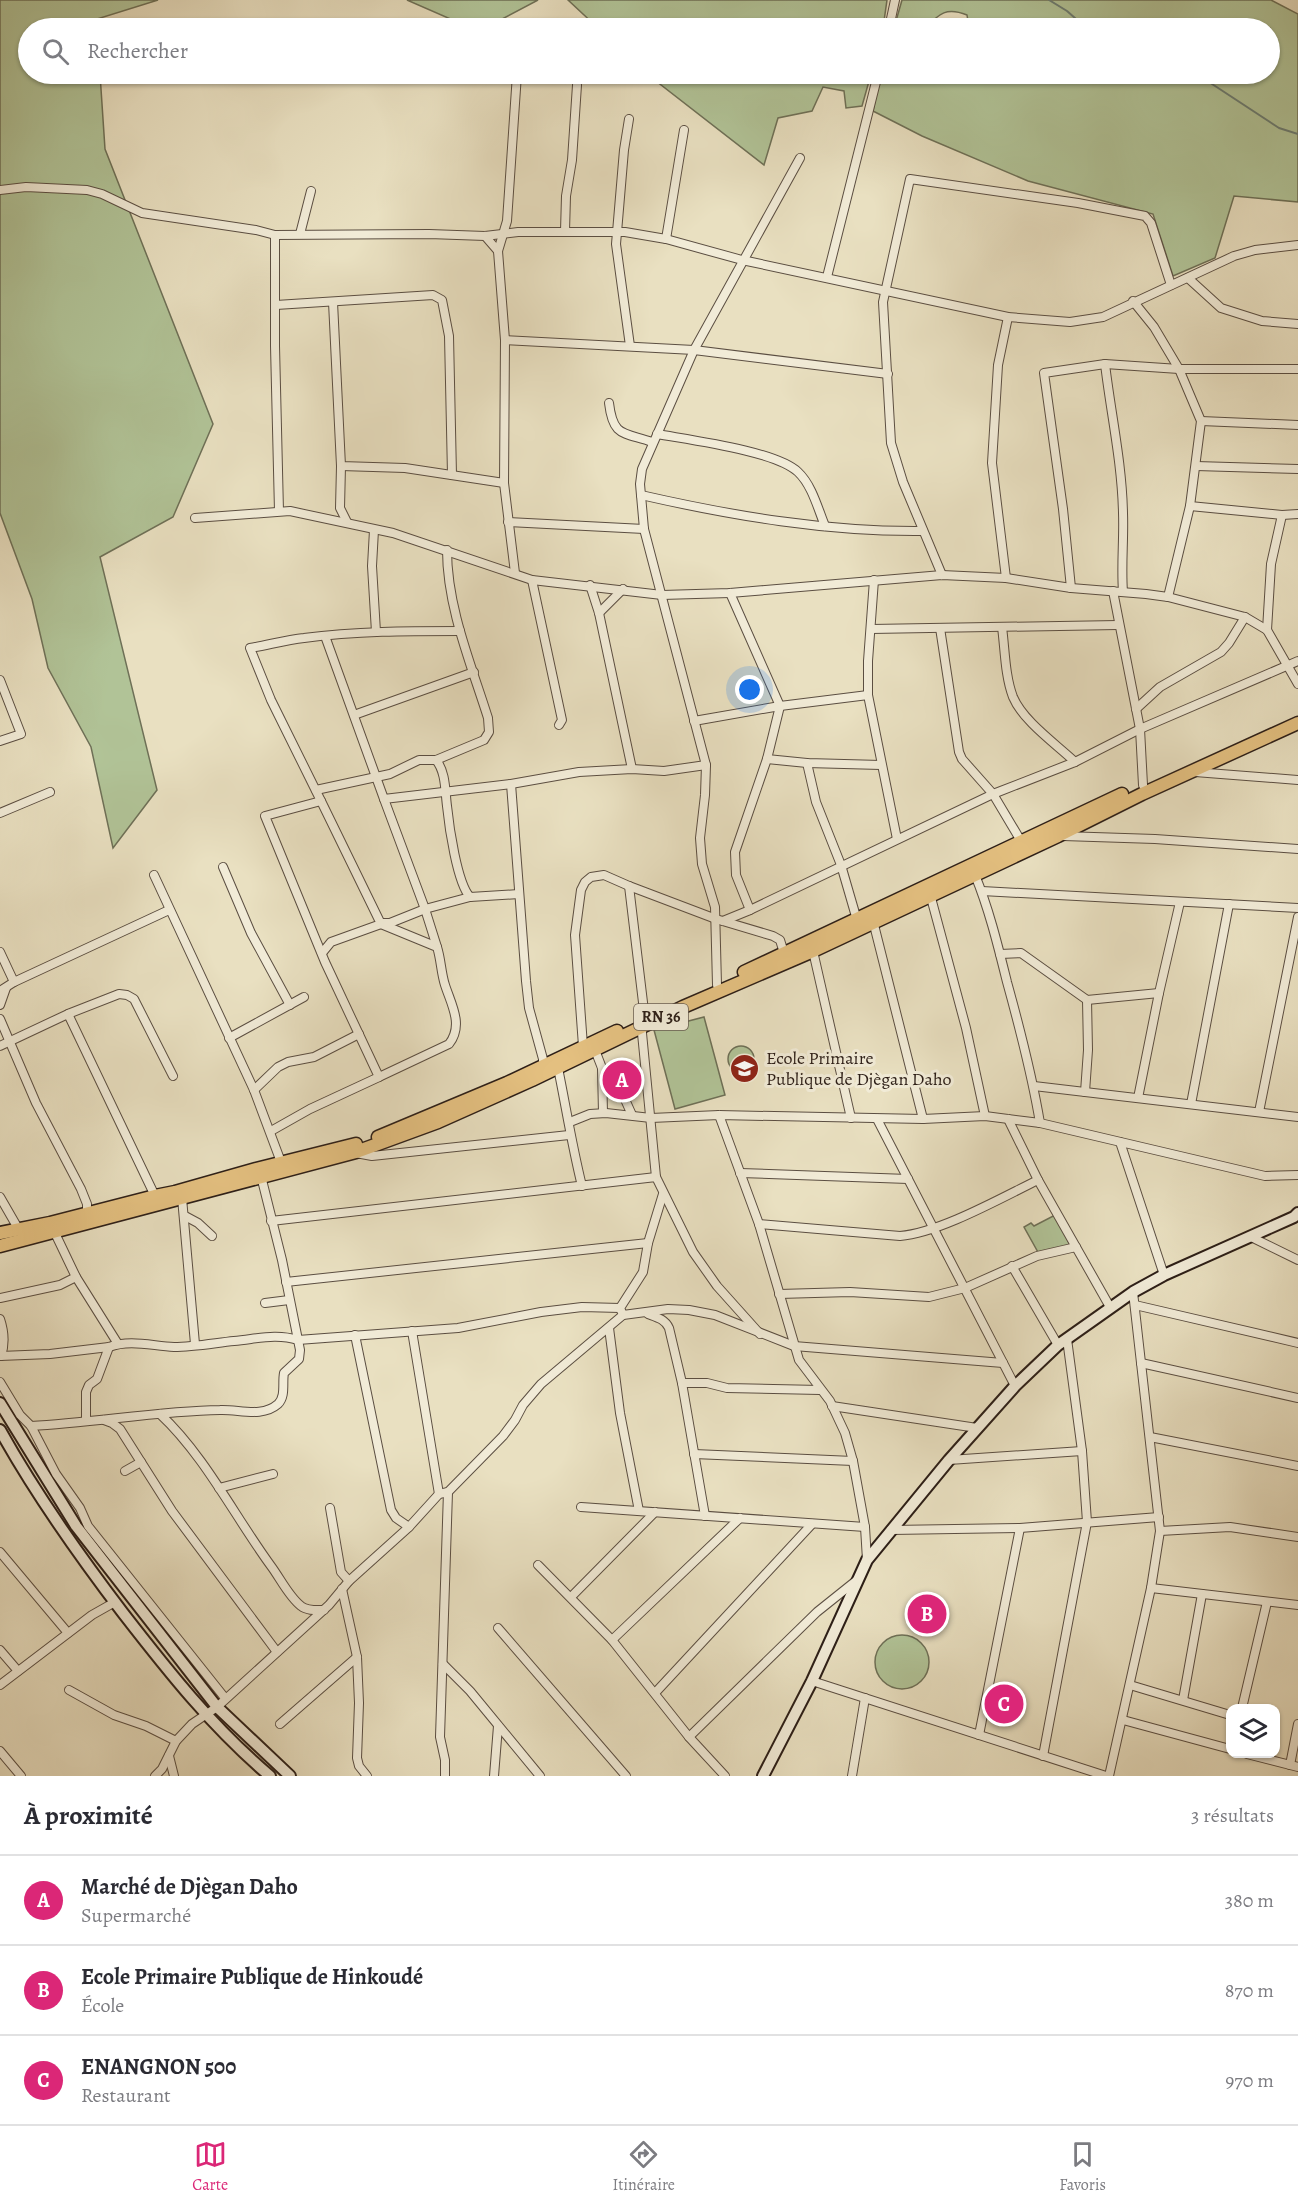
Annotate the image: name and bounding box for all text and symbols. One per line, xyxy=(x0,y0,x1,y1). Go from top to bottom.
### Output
search box xyxy=(18,18,1280,84)
icon: search xyxy=(39,35,72,68)
text: Rechercher xyxy=(87,36,188,66)
your location xyxy=(735,675,764,704)
road number: RN 36 xyxy=(634,1004,688,1030)
place label: Ecole Primaire Publique de Djègan Daho xyxy=(766,1046,952,1091)
school or university icon: Ecole Primaire Publique de Djègan Daho xyxy=(729,1052,761,1084)
pin: A xyxy=(602,1058,642,1102)
pin: B xyxy=(908,1592,946,1636)
pin: C xyxy=(984,1682,1024,1726)
map controls xyxy=(1226,1704,1280,1758)
button: layers xyxy=(1226,1704,1280,1758)
text: À proximité xyxy=(24,1798,153,1833)
text: 3 résultats xyxy=(1191,1802,1274,1829)
text: Marché de Djègan Daho xyxy=(81,1872,298,1902)
text: A xyxy=(37,1887,50,1914)
text: 380 m xyxy=(1225,1887,1274,1914)
text: Supermarché xyxy=(81,1902,191,1929)
text: Ecole Primaire Publique de Hinkoudé xyxy=(81,1962,423,1992)
text: B xyxy=(37,1977,50,2004)
text: 870 m xyxy=(1225,1977,1274,2004)
text: École xyxy=(81,1992,124,2019)
text: ENANGNON 500 xyxy=(81,2052,236,2082)
text: C xyxy=(37,2067,50,2094)
text: 970 m xyxy=(1225,2067,1274,2094)
text: Restaurant xyxy=(81,2082,171,2109)
tab: Carte xyxy=(192,2138,228,2196)
tab: Itinéraire xyxy=(612,2138,675,2196)
tab: Favoris xyxy=(1059,2138,1106,2196)

